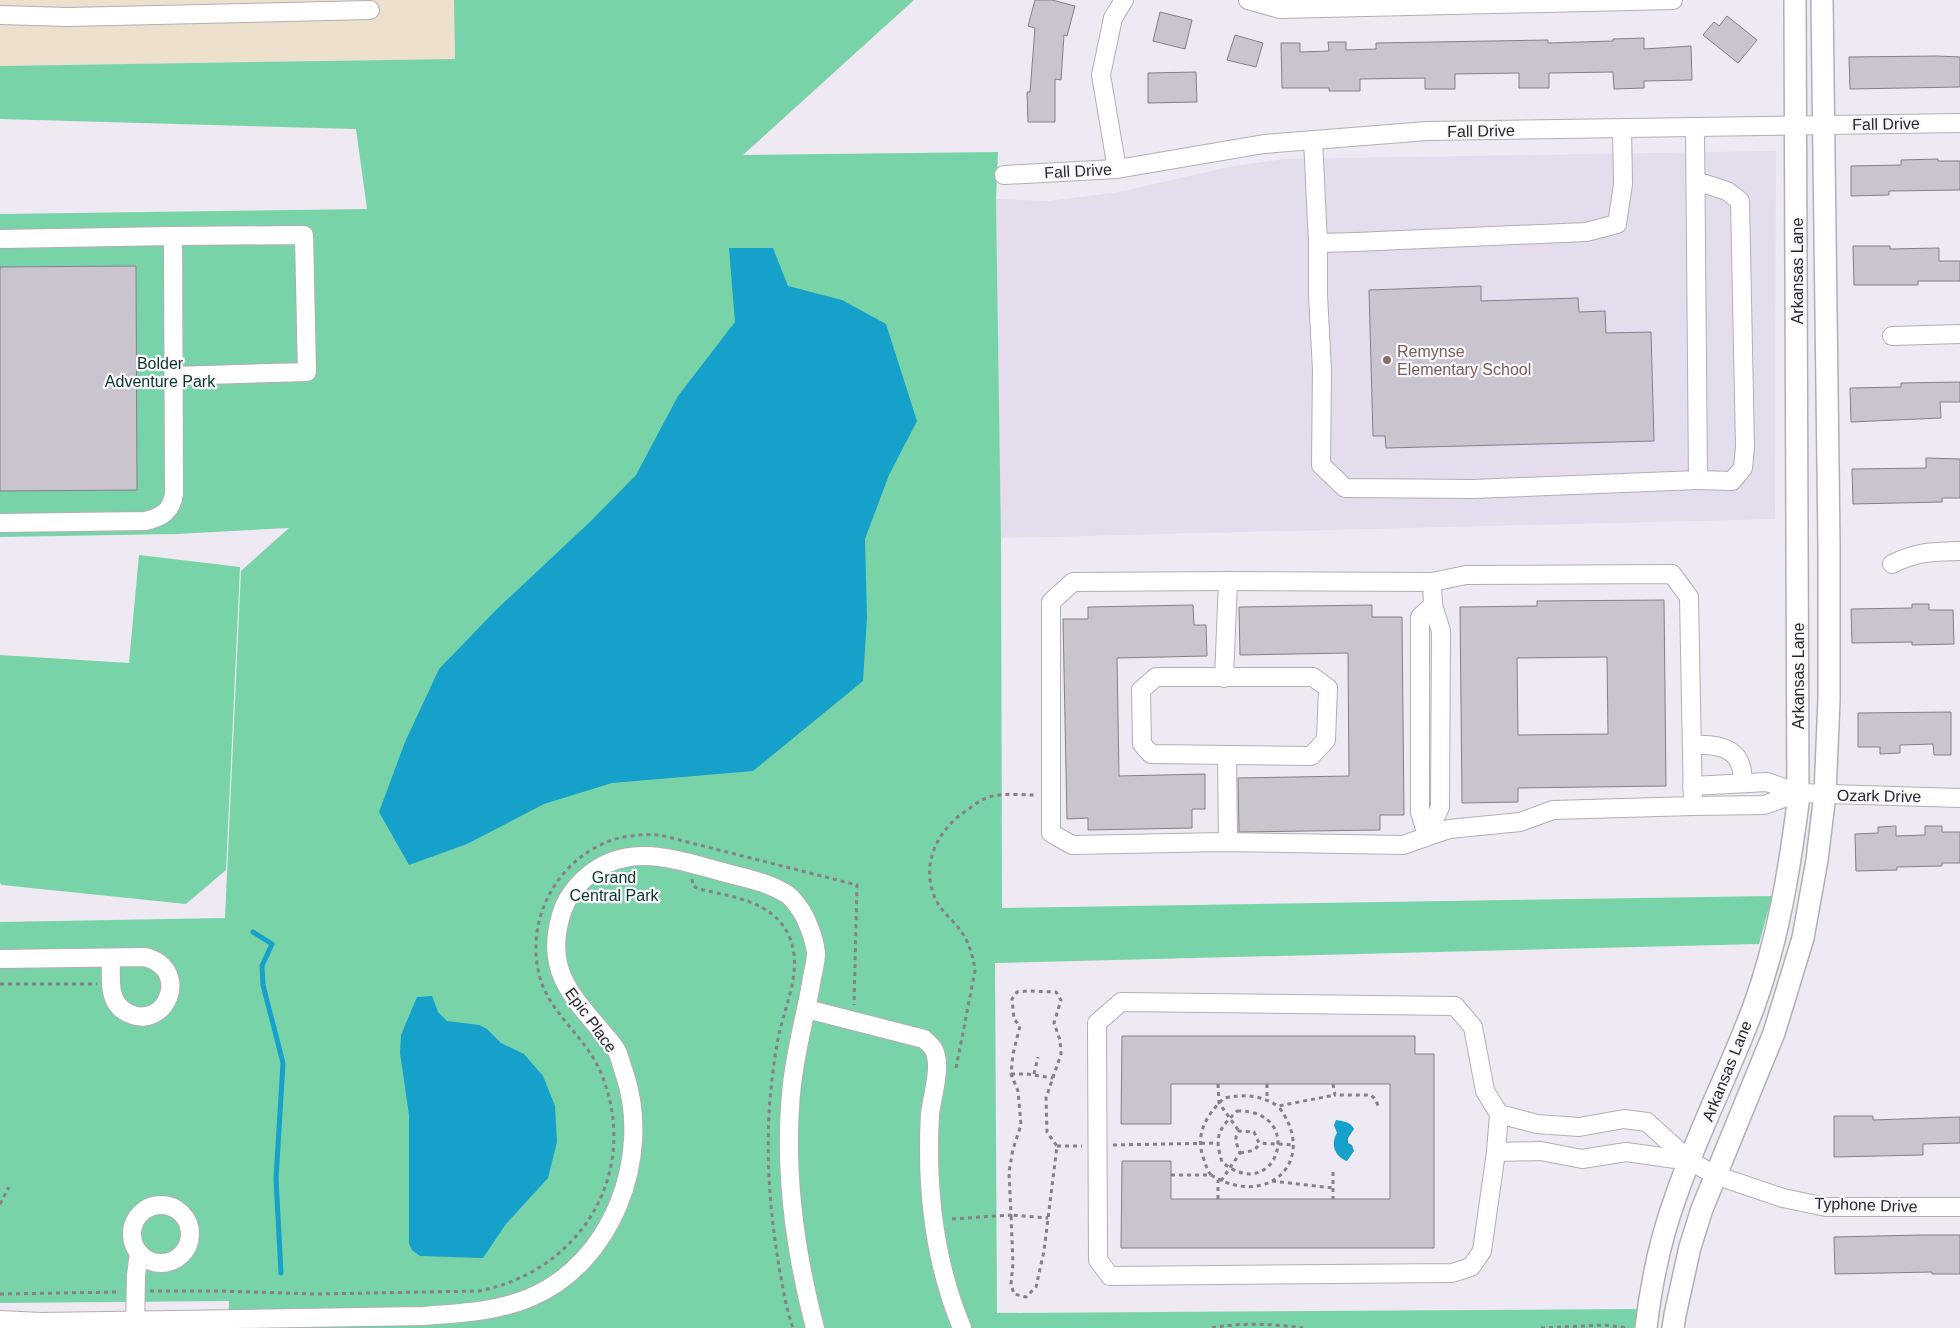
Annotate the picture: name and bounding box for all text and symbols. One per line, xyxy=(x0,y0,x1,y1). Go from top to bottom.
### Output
street label: Fall Drive xyxy=(1852,115,1920,133)
street label: Fall Drive xyxy=(1447,122,1515,140)
street label: Fall Drive xyxy=(1044,161,1112,181)
street label: Arkansas Lane xyxy=(1789,218,1806,324)
place label: Remynse Elementary School xyxy=(1397,343,1531,378)
marker: Remynse Elementary School xyxy=(1381,354,1393,366)
park label: Bolder Adventure Park xyxy=(105,355,216,390)
street label: Arkansas Lane xyxy=(1790,623,1807,729)
street label: Ozark Drive xyxy=(1837,787,1921,805)
park label: Grand Central Park xyxy=(570,869,659,904)
street label: Epic Place xyxy=(562,984,620,1056)
street label: Arkansas Lane xyxy=(1699,1018,1755,1124)
street label: Typhone Drive xyxy=(1814,1195,1918,1215)

